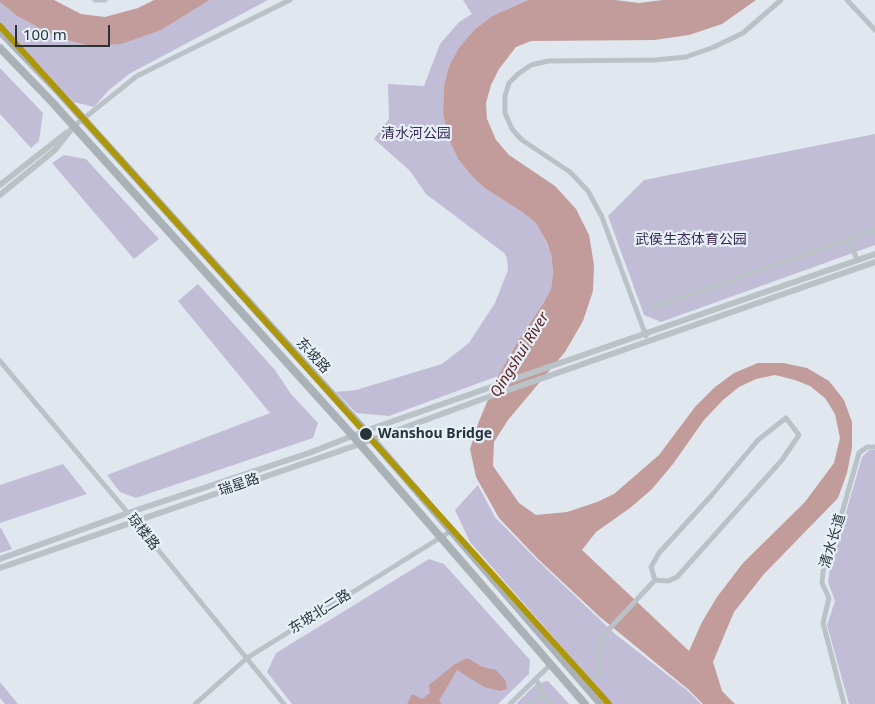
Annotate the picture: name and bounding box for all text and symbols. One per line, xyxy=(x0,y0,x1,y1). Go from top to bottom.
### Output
scale bar xyxy=(18,15,112,47)
text: 100 m xyxy=(23,24,67,44)
park label: 清水河公园 xyxy=(381,126,451,142)
park label: 武侯生态体育公园 xyxy=(635,232,747,248)
water label: Qingshui River xyxy=(487,309,553,401)
street label: 东坡路 xyxy=(293,335,333,377)
marker: Wanshou Bridge xyxy=(358,426,374,442)
place label: Wanshou Bridge xyxy=(378,426,492,442)
street label: 瑞星路 xyxy=(216,470,262,500)
street label: 琼楼路 xyxy=(123,510,163,554)
street label: 清水长道 xyxy=(817,512,849,570)
street label: 东坡北二路 xyxy=(286,586,354,638)

